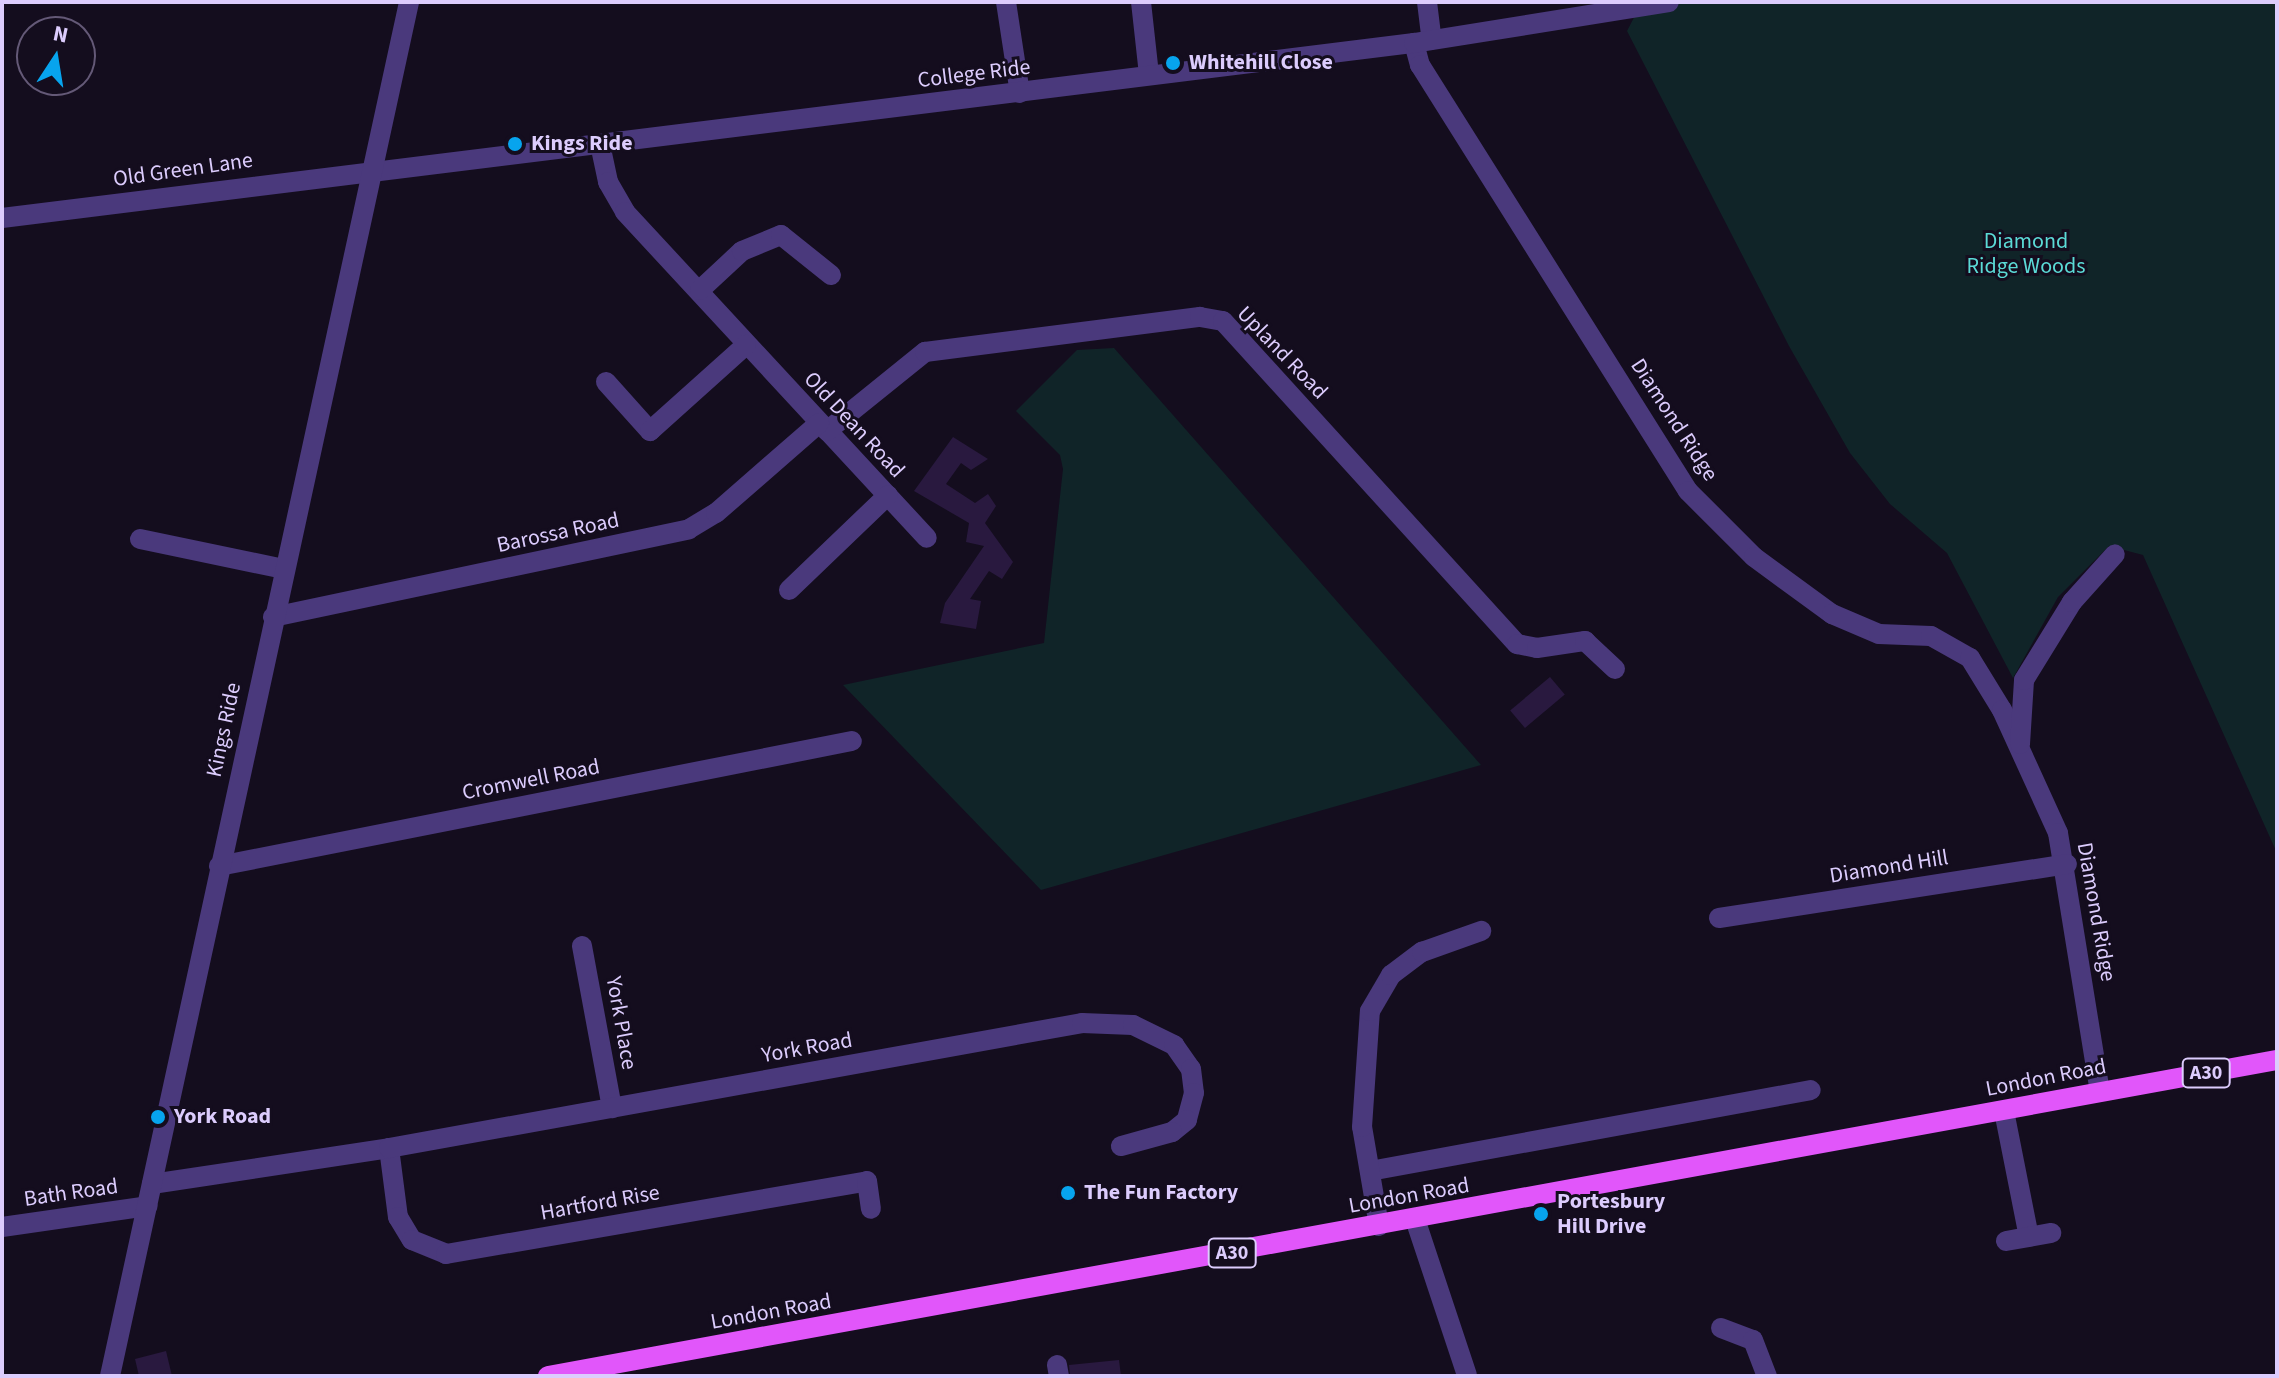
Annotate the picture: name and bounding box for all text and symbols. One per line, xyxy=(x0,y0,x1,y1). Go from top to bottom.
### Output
north arrow xyxy=(16,16,96,96)
text: N xyxy=(50,17,71,52)
place label: Whitehill Close xyxy=(1189,50,1333,76)
street label: College Ride xyxy=(916,54,1032,94)
marker: Whitehill Close xyxy=(1164,54,1182,72)
place label: Kings Ride xyxy=(531,131,633,157)
marker: Kings Ride xyxy=(506,135,524,153)
street label: Old Green Lane xyxy=(111,147,255,193)
park label: Diamond Ridge Woods xyxy=(1967,228,2085,280)
street label: Upland Road xyxy=(1231,301,1333,405)
street label: Diamond Ridge xyxy=(1625,354,1723,486)
street label: Old Dean Road xyxy=(798,366,910,484)
street label: Barossa Road xyxy=(494,507,622,559)
street label: Kings Ride xyxy=(201,680,247,780)
street label: Cromwell Road xyxy=(460,754,602,806)
street label: Diamond Ridge xyxy=(2071,840,2121,984)
street label: Diamond Hill xyxy=(1828,845,1950,889)
street label: York Place xyxy=(600,974,642,1072)
street label: York Road xyxy=(760,1027,854,1069)
street label: London Road xyxy=(1984,1053,2108,1103)
road number: A30 xyxy=(2180,1057,2232,1089)
place label: York Road xyxy=(174,1104,271,1130)
marker: York Road xyxy=(149,1108,167,1126)
street label: London Road xyxy=(1347,1172,1471,1220)
street label: Bath Road xyxy=(22,1173,120,1213)
street label: Hartford Rise xyxy=(538,1180,662,1226)
place label: The Fun Factory xyxy=(1084,1180,1238,1206)
marker: The Fun Factory xyxy=(1059,1184,1077,1202)
place label: Portesbury Hill Drive xyxy=(1557,1188,1665,1240)
marker: Portesbury Hill Drive xyxy=(1532,1205,1550,1223)
road number: A30 xyxy=(1206,1237,1258,1269)
street label: London Road xyxy=(709,1288,833,1336)

